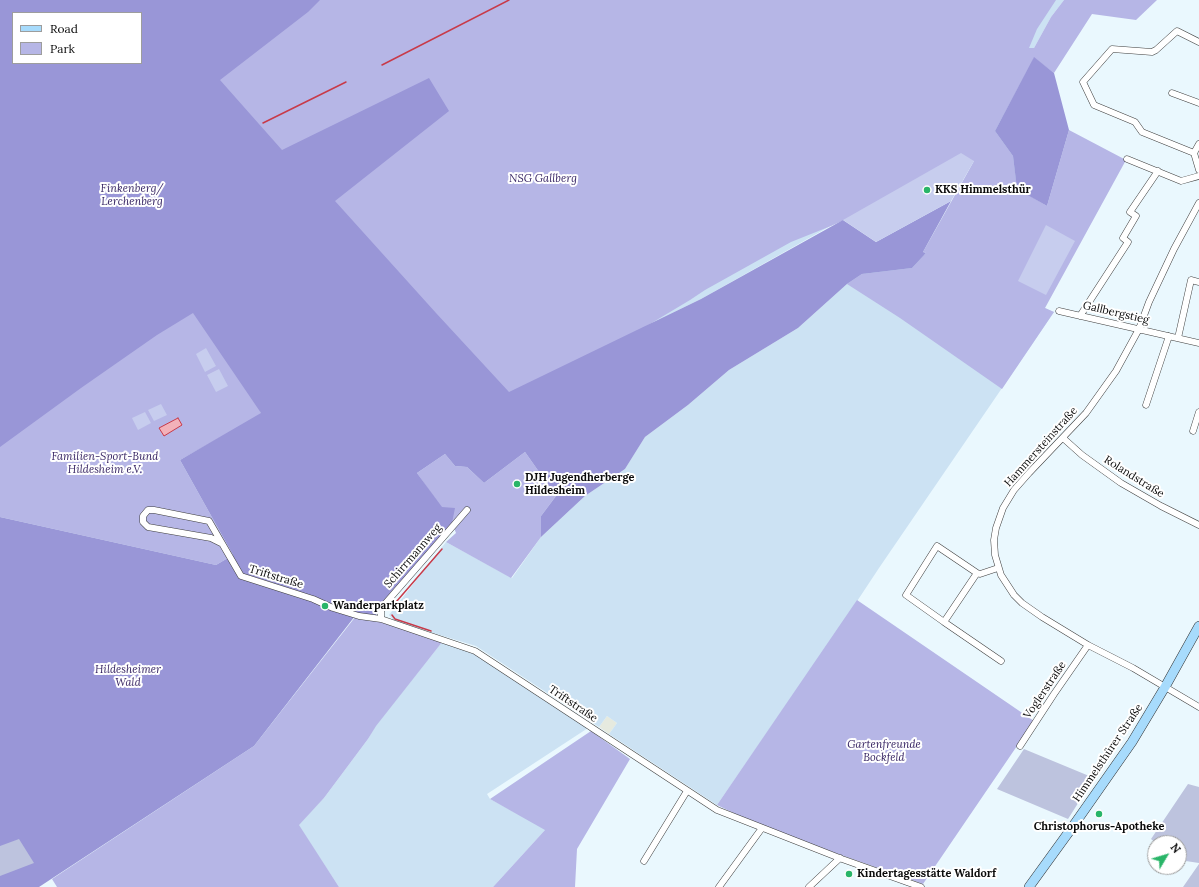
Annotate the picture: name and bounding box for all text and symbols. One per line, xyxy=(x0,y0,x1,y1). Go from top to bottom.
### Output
legend xyxy=(12,12,142,64)
text: Road xyxy=(50,21,78,36)
text: Park xyxy=(50,41,75,56)
park label: NSG Gallberg xyxy=(509,172,577,186)
park label: Finkenberg/ Lerchenberg xyxy=(100,182,164,208)
place label: KKS Himmelsthür xyxy=(935,183,1031,197)
marker: KKS Himmelsthür xyxy=(922,185,932,195)
street label: Gallbergstieg xyxy=(1082,299,1150,327)
street label: Hammersteinstraße xyxy=(1002,404,1080,490)
park label: Familien-Sport-Bund Hildesheim e.V. xyxy=(52,450,158,476)
street label: Rolandstraße xyxy=(1102,453,1166,501)
place label: DJH Jugendherberge Hildesheim xyxy=(525,471,634,497)
marker: DJH Jugendherberge Hildesheim xyxy=(512,479,522,489)
street label: Schirrmannweg xyxy=(382,521,444,591)
street label: Triftstraße xyxy=(247,563,305,591)
place label: Wanderparkplatz xyxy=(333,599,424,613)
marker: Wanderparkplatz xyxy=(320,601,330,611)
street label: Voglerstraße xyxy=(1021,659,1069,721)
park label: Hildesheimer Wald xyxy=(95,663,161,689)
street label: Triftstraße xyxy=(546,683,600,725)
street label: Himmelsthürer Straße xyxy=(1070,702,1146,804)
park label: Gartenfreunde Bockfeld xyxy=(847,738,921,764)
marker: Christophorus-Apotheke xyxy=(1094,809,1104,819)
place label: Christophorus-Apotheke xyxy=(1034,820,1164,834)
north arrow xyxy=(1147,835,1187,875)
text: N xyxy=(1168,841,1184,856)
place label: Kindertagesstätte Waldorf xyxy=(857,867,996,881)
marker: Kindertagesstätte Waldorf xyxy=(844,869,854,879)

